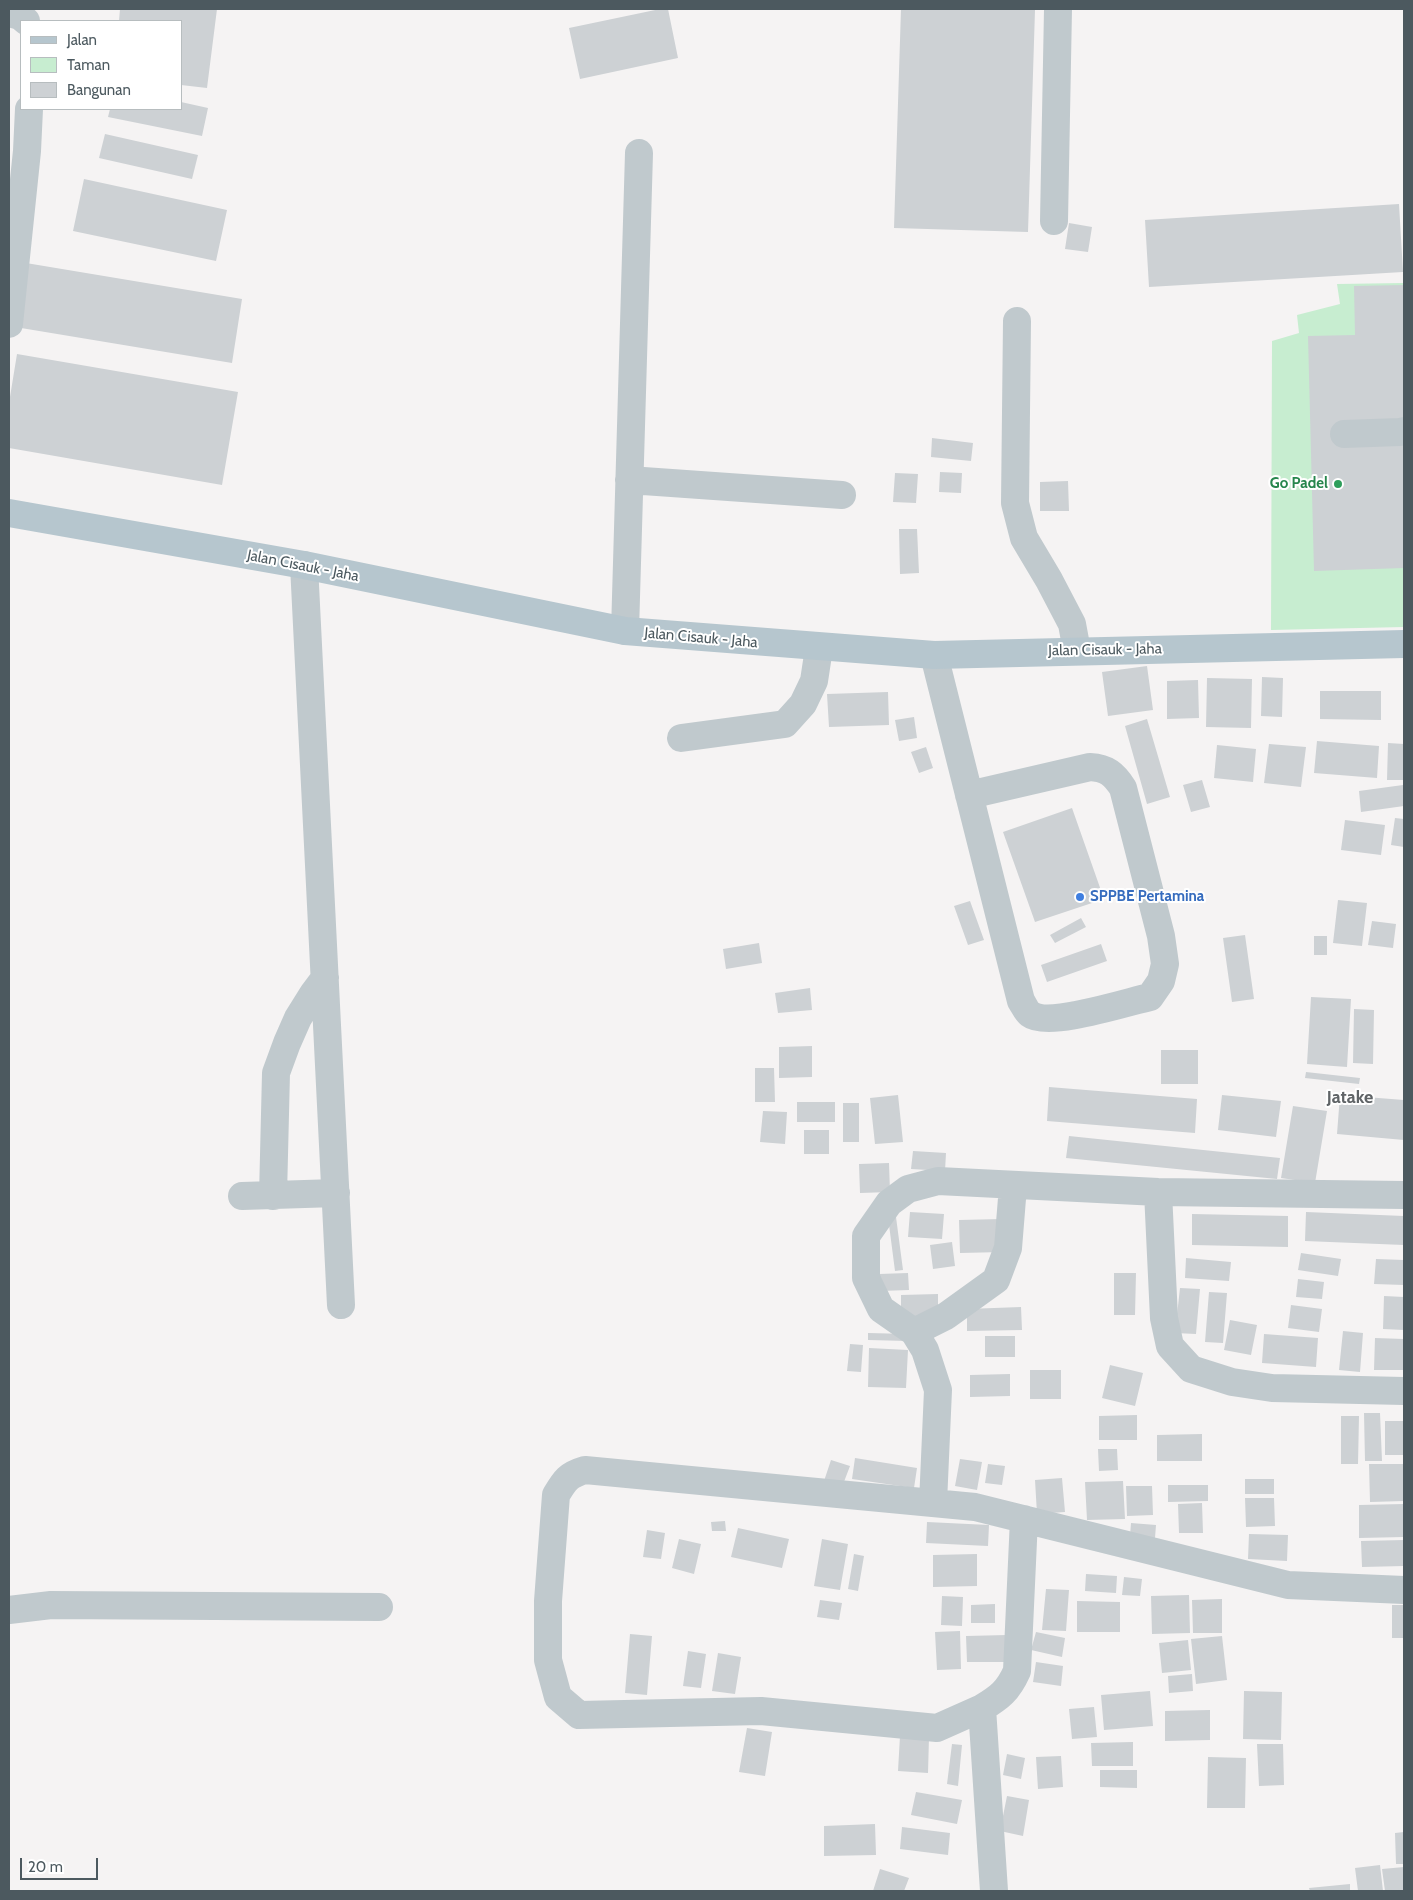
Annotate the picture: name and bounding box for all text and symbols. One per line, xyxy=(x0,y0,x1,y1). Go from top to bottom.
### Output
legend xyxy=(20,20,182,110)
text: Jalan xyxy=(67,31,97,49)
text: Taman xyxy=(67,56,110,74)
text: Bangunan xyxy=(67,81,131,99)
place label: Go Padel xyxy=(1270,475,1328,493)
marker: Go Padel xyxy=(1332,478,1344,490)
street label: Jalan Cisauk - Jaha xyxy=(246,546,360,586)
street label: Jalan Cisauk - Jaha xyxy=(644,624,758,652)
street label: Jalan Cisauk - Jaha xyxy=(1048,640,1162,660)
place label: SPPBE Pertamina xyxy=(1090,888,1204,906)
marker: SPPBE Pertamina xyxy=(1074,891,1086,903)
district label: Jatake xyxy=(1327,1087,1373,1109)
scale bar xyxy=(22,1848,100,1880)
text: 20 m xyxy=(28,1858,63,1876)

